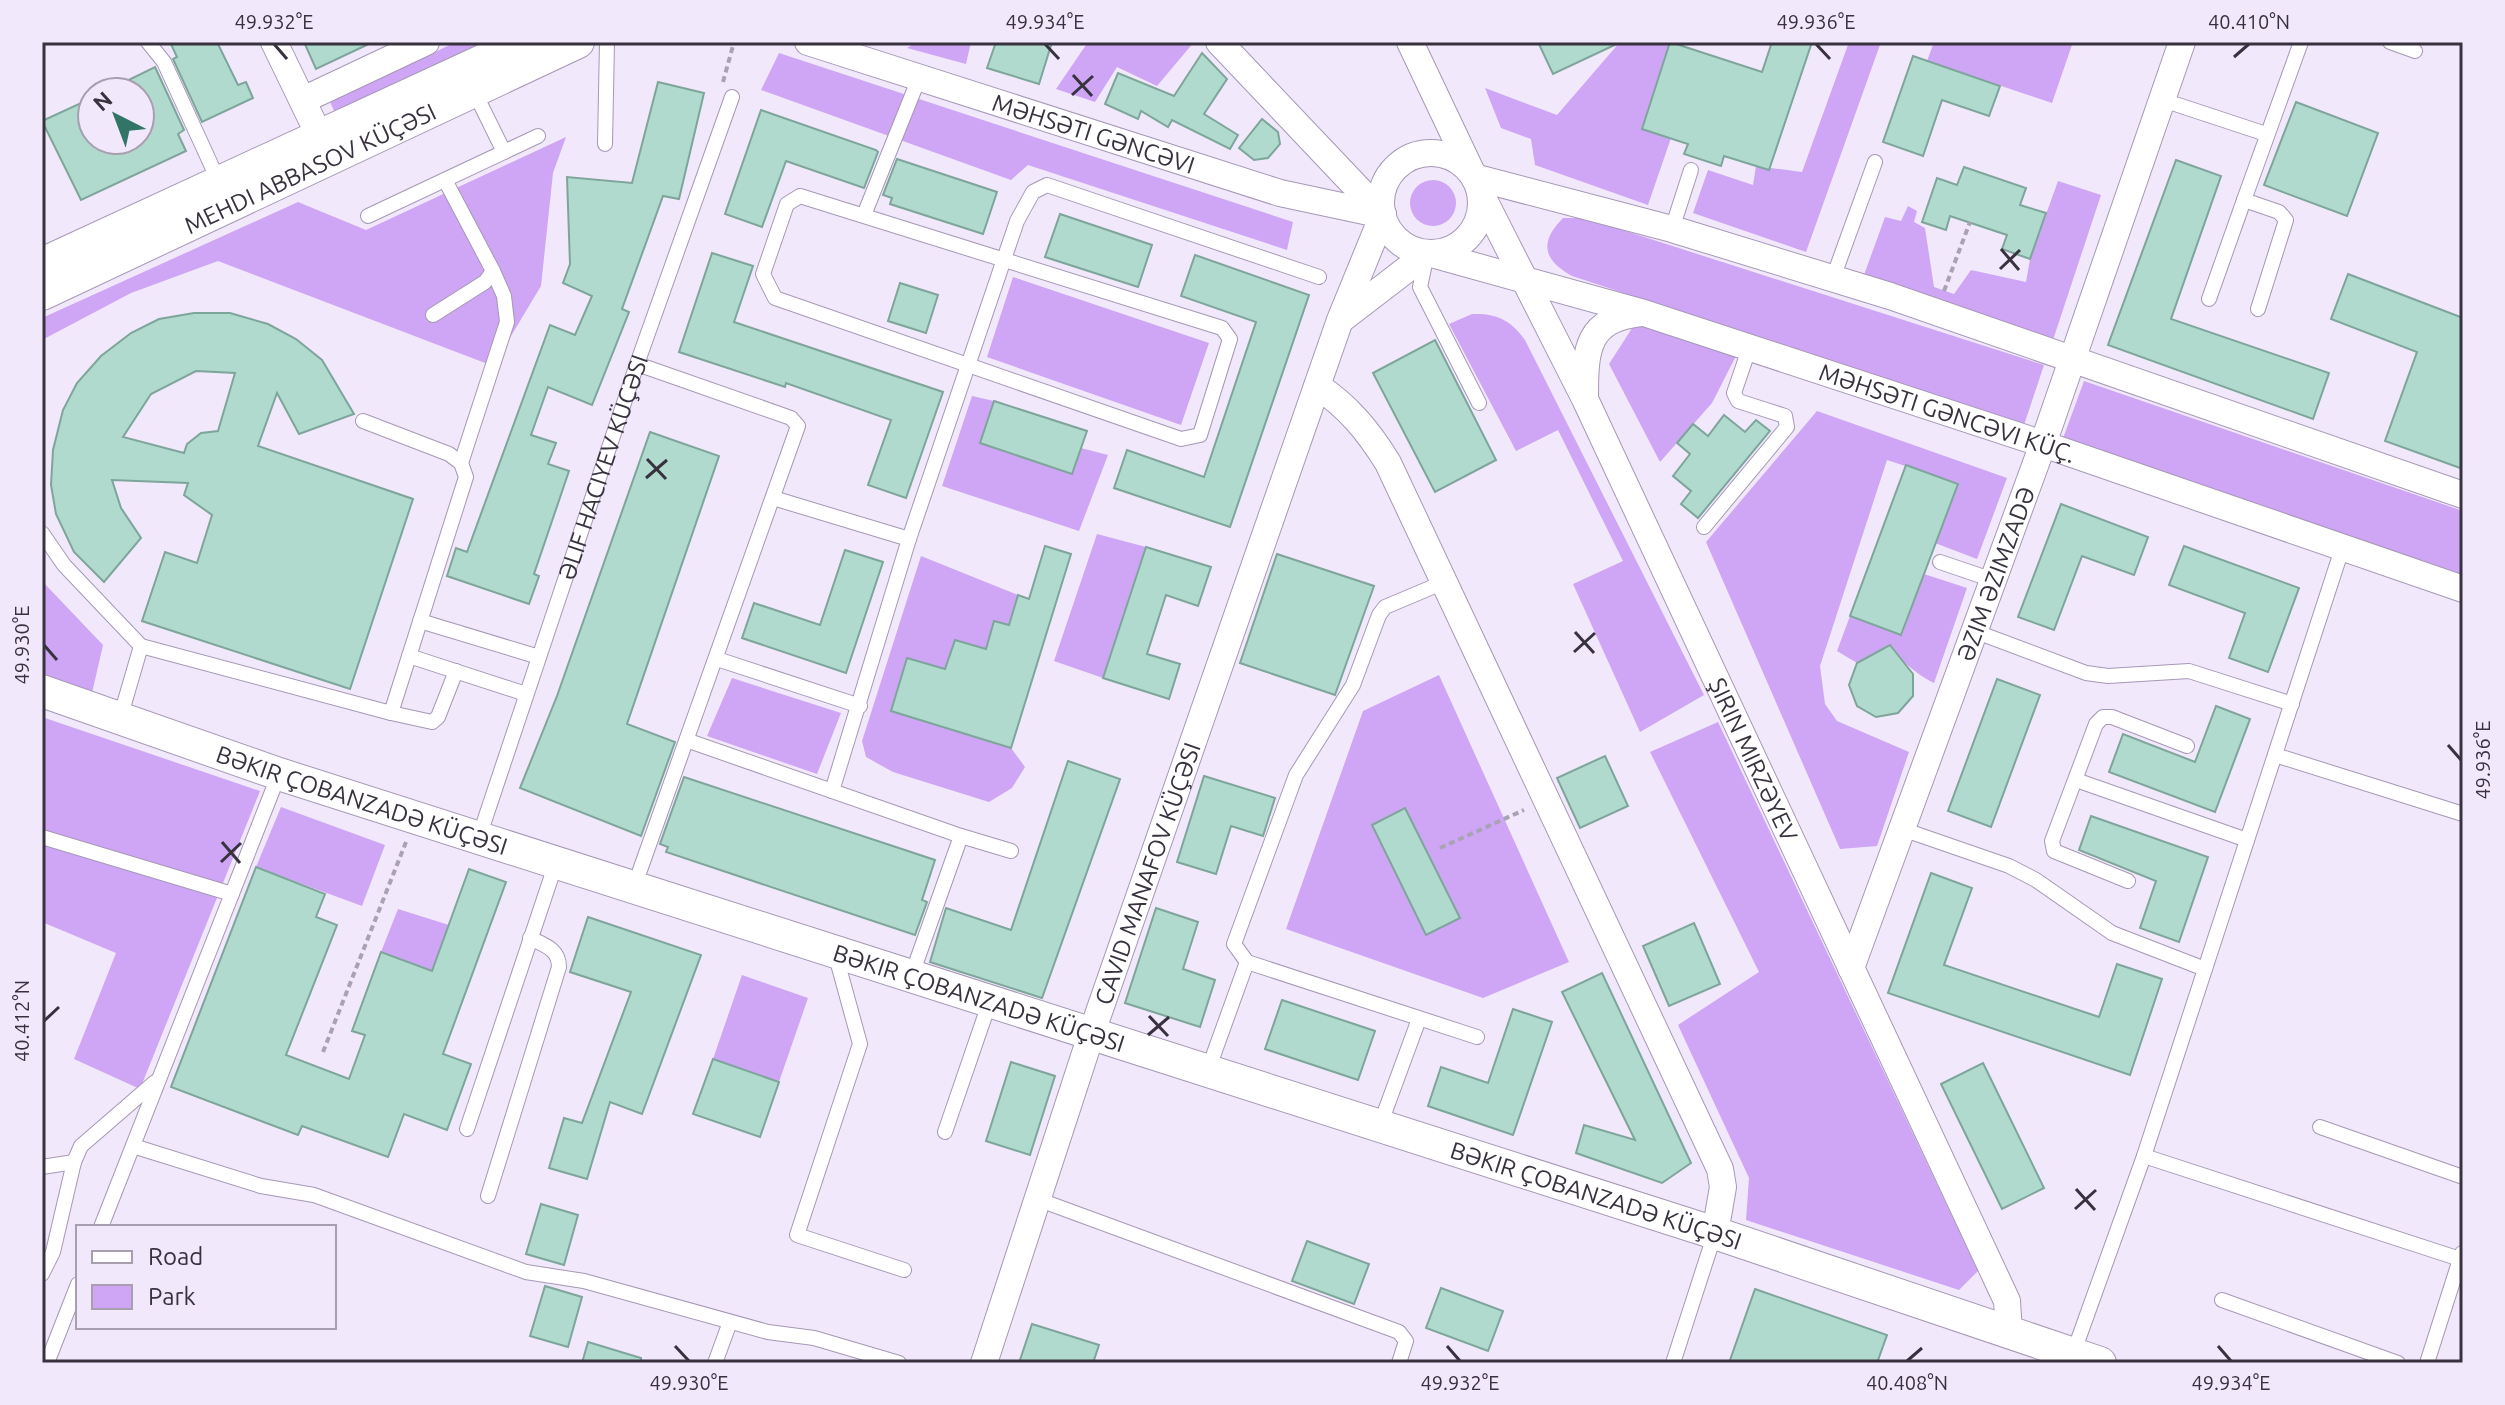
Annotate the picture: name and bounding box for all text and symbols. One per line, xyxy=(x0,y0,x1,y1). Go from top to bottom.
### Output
text: 49.932°E xyxy=(235,10,314,33)
text: 49.934°E xyxy=(1006,10,1085,33)
text: 49.936°E xyxy=(1777,10,1856,33)
text: 40.410°N xyxy=(2208,10,2290,33)
north arrow xyxy=(76,76,156,156)
text: N xyxy=(88,86,117,116)
street label: MƏHSƏTI GƏNCƏVI xyxy=(989,88,1198,178)
street label: MEHDI ABBASOV KÜÇƏSI xyxy=(180,97,440,239)
street label: ƏLIF HACIYEV KÜÇƏSI xyxy=(552,351,653,583)
street label: MƏHSƏTI GƏNCƏVI KÜÇ. xyxy=(1816,358,2079,468)
street label: ƏZIM ƏZIMZADƏ xyxy=(1951,483,2040,664)
text: 49.930°E xyxy=(10,606,33,685)
street label: ŞIRIN MIRZƏYEV xyxy=(1704,674,1803,845)
text: 49.936°E xyxy=(2471,721,2494,800)
street label: CAVID MANAFOV KÜÇƏSI xyxy=(1089,739,1205,1008)
street label: BƏKIR ÇOBANZADƏ KÜÇƏSI xyxy=(213,740,511,860)
street label: BƏKIR ÇOBANZADƏ KÜÇƏSI xyxy=(830,939,1128,1057)
text: 40.412°N xyxy=(10,980,33,1062)
street label: BƏKIR ÇOBANZADƏ KÜÇƏSI xyxy=(1447,1136,1745,1255)
legend xyxy=(76,1225,336,1329)
text: Road xyxy=(148,1243,203,1270)
text: Park xyxy=(148,1283,196,1310)
text: 49.930°E xyxy=(650,1371,729,1394)
text: 49.932°E xyxy=(1421,1371,1500,1394)
text: 40.408°N xyxy=(1866,1371,1948,1394)
text: 49.934°E xyxy=(2192,1371,2271,1394)

